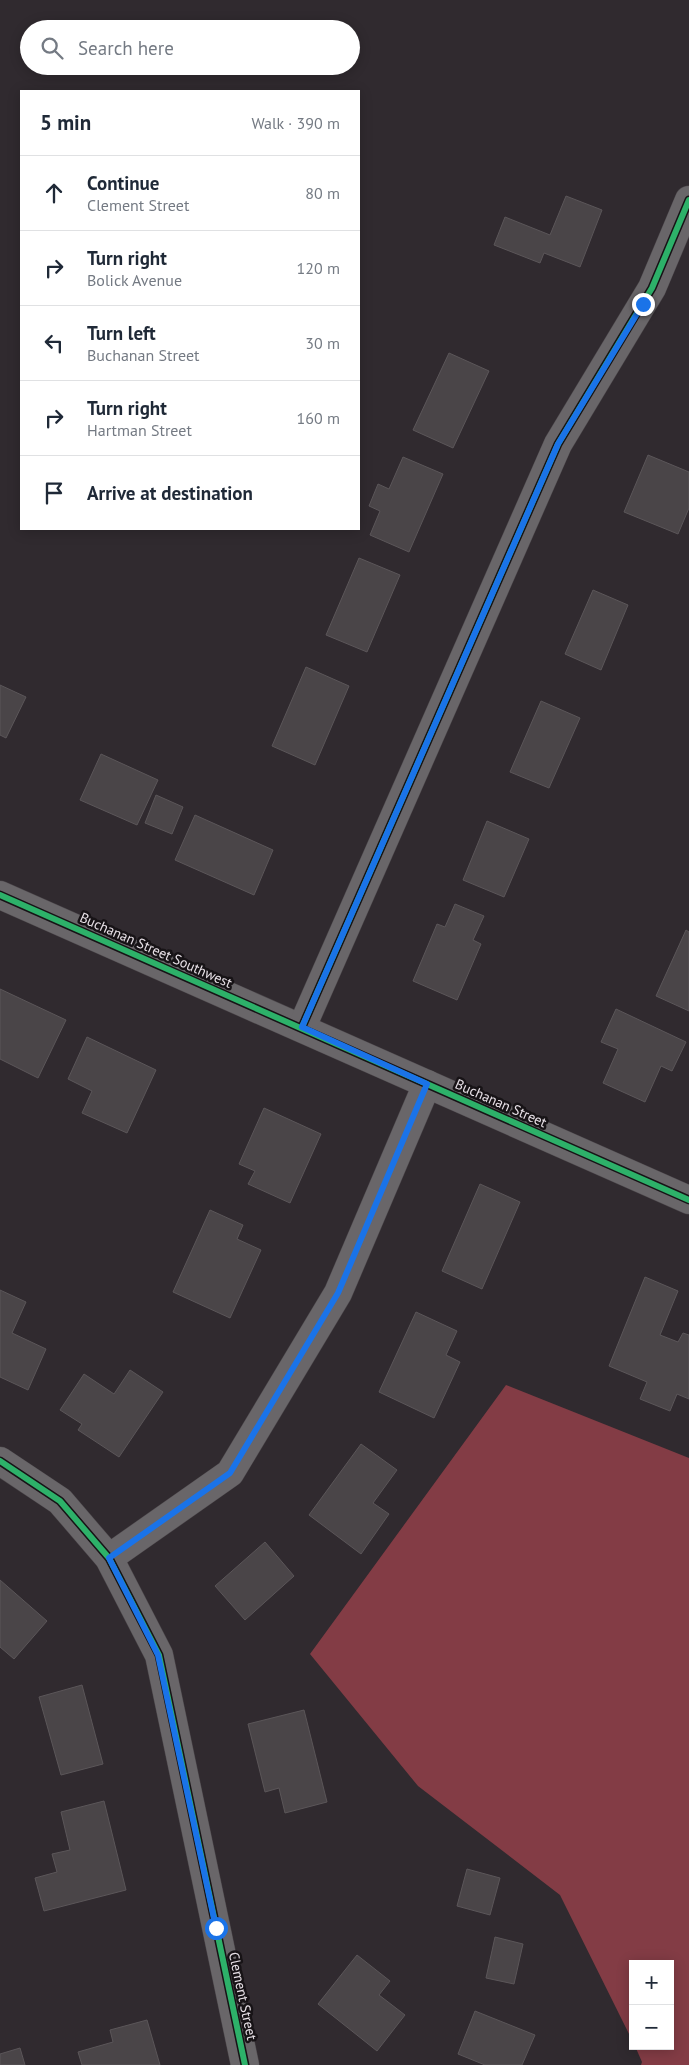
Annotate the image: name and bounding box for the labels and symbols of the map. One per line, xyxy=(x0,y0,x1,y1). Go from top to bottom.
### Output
route end xyxy=(632,293,655,316)
street label: Buchanan Street Southwest xyxy=(77,908,235,992)
street label: Buchanan Street xyxy=(452,1075,550,1131)
route start xyxy=(205,1917,228,1940)
street label: Clement Street xyxy=(225,1950,261,2042)

